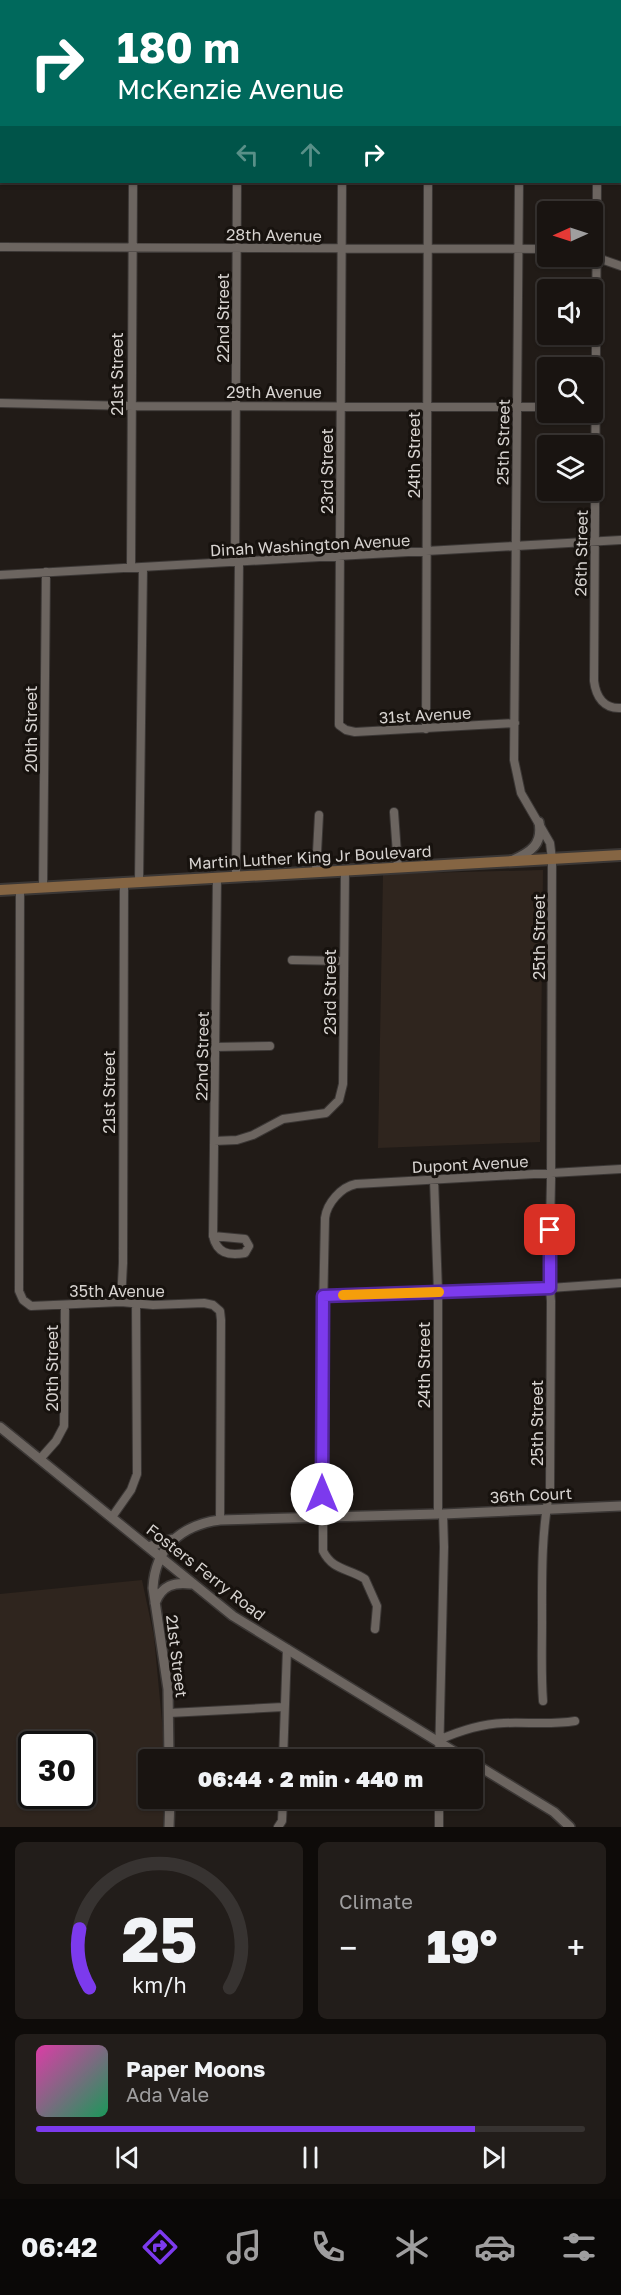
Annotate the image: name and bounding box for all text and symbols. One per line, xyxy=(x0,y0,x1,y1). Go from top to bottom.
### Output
text: 180 m xyxy=(117,22,240,72)
icon: right xyxy=(18,24,96,102)
text: McKenzie Avenue xyxy=(117,73,344,105)
icon: left xyxy=(231,138,264,171)
icon: ahead xyxy=(294,138,327,171)
icon: right xyxy=(357,138,390,171)
north arrow xyxy=(537,201,603,267)
map controls xyxy=(537,201,603,501)
street label: 28th Avenue xyxy=(226,224,322,246)
street label: 22nd Street xyxy=(213,273,233,363)
button: sound xyxy=(537,279,603,345)
street label: 21st Street xyxy=(107,332,127,416)
button: search xyxy=(537,357,603,423)
street label: 29th Avenue xyxy=(226,382,322,402)
street label: 25th Street xyxy=(492,399,514,485)
street label: 24th Street xyxy=(404,412,424,498)
street label: 23rd Street xyxy=(317,428,337,514)
button: layers xyxy=(537,435,603,501)
street label: 26th Street xyxy=(570,510,592,596)
street label: Dinah Washington Avenue xyxy=(209,530,411,560)
street label: 20th Street xyxy=(21,686,41,772)
street label: 31st Avenue xyxy=(378,703,472,727)
street label: Martin Luther King Jr Boulevard xyxy=(188,841,432,873)
street label: 25th Street xyxy=(529,894,549,980)
street label: 23rd Street xyxy=(320,949,340,1035)
street label: 22nd Street xyxy=(191,1011,213,1101)
street label: 21st Street xyxy=(99,1050,119,1134)
street label: Dupont Avenue xyxy=(411,1151,529,1177)
pin xyxy=(524,1204,575,1255)
icon: arrive xyxy=(533,1213,566,1246)
street label: 35th Avenue xyxy=(69,1281,165,1301)
street label: 24th Street xyxy=(414,1322,434,1408)
street label: 20th Street xyxy=(42,1325,62,1411)
street label: 25th Street xyxy=(527,1380,547,1466)
position arrow xyxy=(290,1462,354,1526)
street label: 36th Court xyxy=(489,1483,573,1507)
street label: Fosters Ferry Road xyxy=(142,1519,270,1625)
street label: 21st Street xyxy=(162,1613,192,1699)
speed limit sign: 30 xyxy=(18,1731,96,1809)
text: 06:44 · 2 min · 440 m xyxy=(198,1765,423,1792)
text: Climate xyxy=(339,1889,413,1913)
text: 25 xyxy=(121,1901,197,1976)
text: 19° xyxy=(427,1919,497,1973)
text: − xyxy=(339,1928,357,1967)
text: + xyxy=(567,1928,585,1967)
text: km/h xyxy=(132,1972,186,1998)
text: Paper Moons xyxy=(126,2055,265,2082)
text: Ada Vale xyxy=(126,2082,209,2106)
icon: previous xyxy=(111,2141,144,2174)
icon: pause xyxy=(294,2141,327,2174)
icon: next xyxy=(477,2141,510,2174)
icon: directions xyxy=(139,2226,181,2268)
icon: music xyxy=(223,2226,265,2268)
icon: phone xyxy=(307,2226,349,2268)
icon: climate xyxy=(391,2226,433,2268)
icon: car xyxy=(474,2226,516,2268)
icon: filters xyxy=(558,2226,600,2268)
text: 06:42 xyxy=(21,2231,98,2263)

